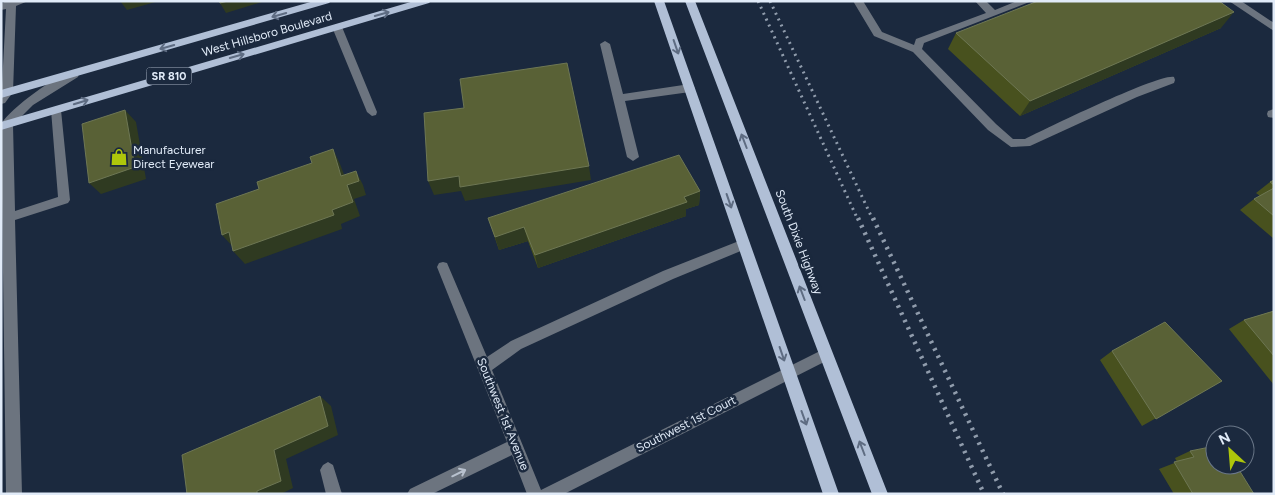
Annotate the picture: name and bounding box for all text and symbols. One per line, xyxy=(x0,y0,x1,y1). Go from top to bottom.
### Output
street label: West Hillsboro Boulevard xyxy=(200,9,334,59)
one-way arrow xyxy=(373,9,389,18)
one-way arrow xyxy=(272,10,288,20)
one-way arrow xyxy=(671,39,681,55)
one-way arrow xyxy=(159,42,175,52)
one-way arrow xyxy=(229,50,245,60)
road number: SR 810 xyxy=(146,68,192,84)
one-way arrow xyxy=(73,96,89,106)
one-way arrow xyxy=(739,134,748,149)
place label: Manufacturer Direct Eyewear xyxy=(133,143,214,171)
shop icon: Manufacturer Direct Eyewear xyxy=(109,147,129,167)
street label: South Dixie Highway xyxy=(773,188,826,297)
one-way arrow xyxy=(725,193,734,208)
one-way arrow xyxy=(797,286,806,301)
one-way arrow xyxy=(778,346,787,362)
street label: Southwest 1st Avenue xyxy=(474,356,532,473)
street label: Southwest 1st Court xyxy=(634,393,739,455)
one-way arrow xyxy=(800,410,809,425)
north arrow xyxy=(1205,425,1255,475)
text: N xyxy=(1216,429,1233,449)
one-way arrow xyxy=(857,441,866,456)
one-way arrow xyxy=(451,467,466,477)

